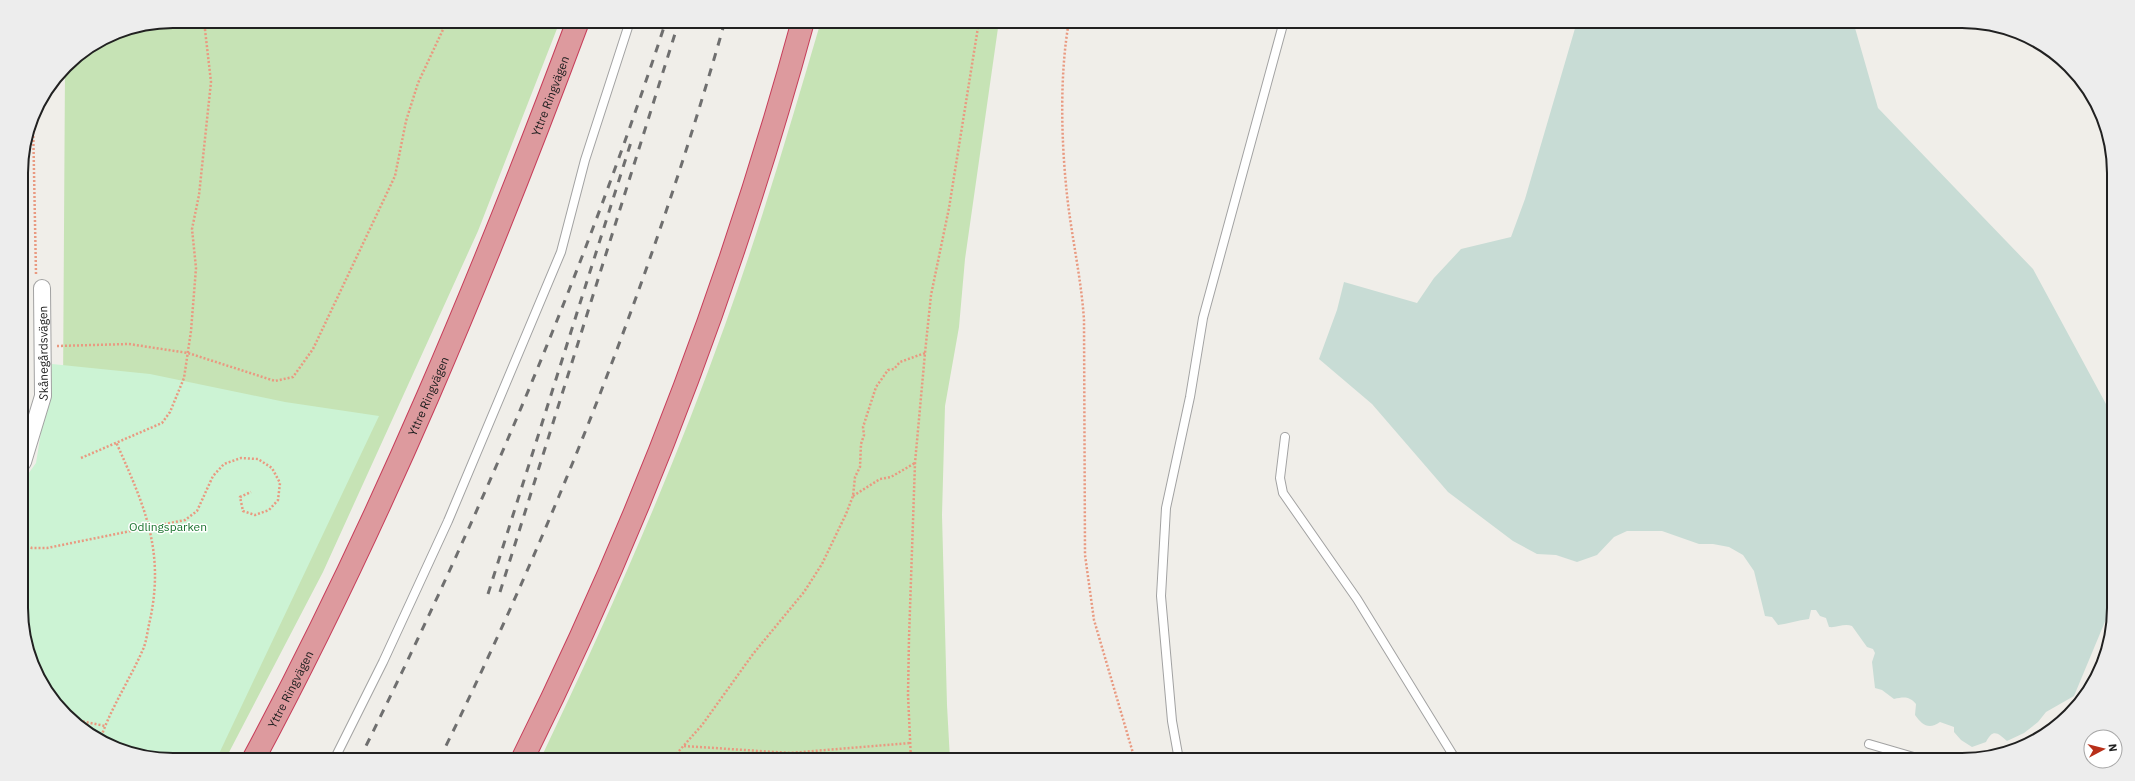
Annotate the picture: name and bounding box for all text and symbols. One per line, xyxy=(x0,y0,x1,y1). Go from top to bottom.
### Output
street label: Yttre Ringvägen xyxy=(528,53,572,138)
street label: Skånegårdsvägen xyxy=(35,306,51,402)
street label: Yttre Ringvägen xyxy=(404,354,452,438)
park label: Odlingsparken xyxy=(129,519,207,534)
street label: Yttre Ringvägen xyxy=(264,648,316,730)
north arrow xyxy=(2083,729,2123,769)
text: N xyxy=(2105,743,2120,753)

